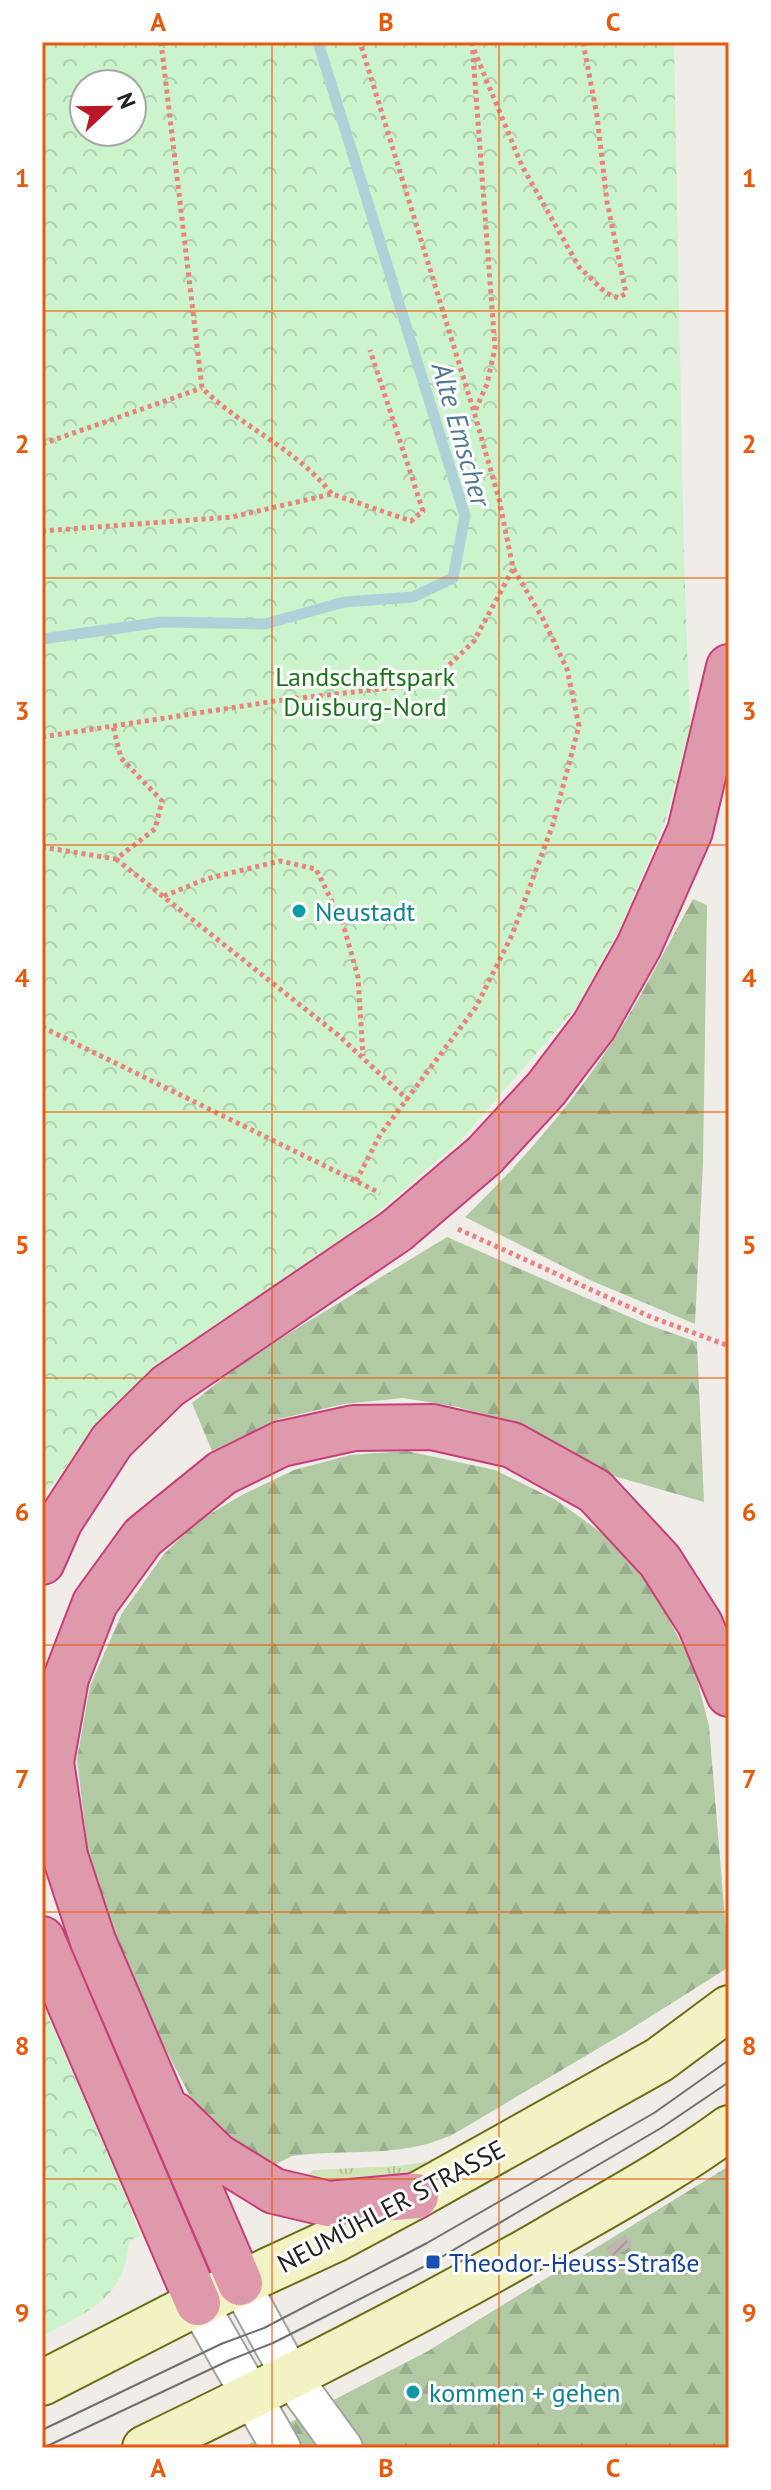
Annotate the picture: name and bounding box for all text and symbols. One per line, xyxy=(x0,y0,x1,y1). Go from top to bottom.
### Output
text: A xyxy=(150,5,166,38)
text: B xyxy=(378,5,394,38)
text: C xyxy=(606,5,620,38)
north arrow xyxy=(68,68,148,148)
text: N xyxy=(111,89,142,112)
text: 1 xyxy=(15,161,29,194)
text: 1 xyxy=(742,161,756,194)
water label: Alte Emscher xyxy=(424,357,501,512)
text: 2 xyxy=(15,427,29,460)
text: 2 xyxy=(742,427,756,460)
park label: Landschaftspark Duisburg-Nord xyxy=(275,660,455,723)
text: 3 xyxy=(15,694,29,727)
text: 3 xyxy=(742,694,756,727)
place label: Neustadt xyxy=(315,895,415,928)
marker: Neustadt xyxy=(290,902,308,920)
text: 4 xyxy=(15,961,30,994)
text: 4 xyxy=(742,961,757,994)
text: 5 xyxy=(15,1228,29,1261)
text: 5 xyxy=(742,1228,756,1261)
text: 6 xyxy=(15,1495,29,1528)
text: 6 xyxy=(742,1495,756,1528)
text: 7 xyxy=(15,1762,29,1795)
text: 7 xyxy=(742,1762,756,1795)
text: 8 xyxy=(15,2029,29,2062)
text: 8 xyxy=(742,2029,756,2062)
street label: NEUMÜHLER STRASSE xyxy=(272,2132,510,2280)
place label: Theodor-Heuss-Straße xyxy=(449,2246,700,2279)
marker: Theodor-Heuss-Straße xyxy=(424,2253,442,2271)
text: 9 xyxy=(15,2296,29,2329)
text: 9 xyxy=(742,2296,756,2329)
place label: kommen + gehen xyxy=(429,2376,621,2409)
marker: kommen + gehen xyxy=(404,2383,422,2401)
text: A xyxy=(150,2451,166,2484)
text: B xyxy=(378,2451,394,2484)
text: C xyxy=(606,2451,620,2484)

